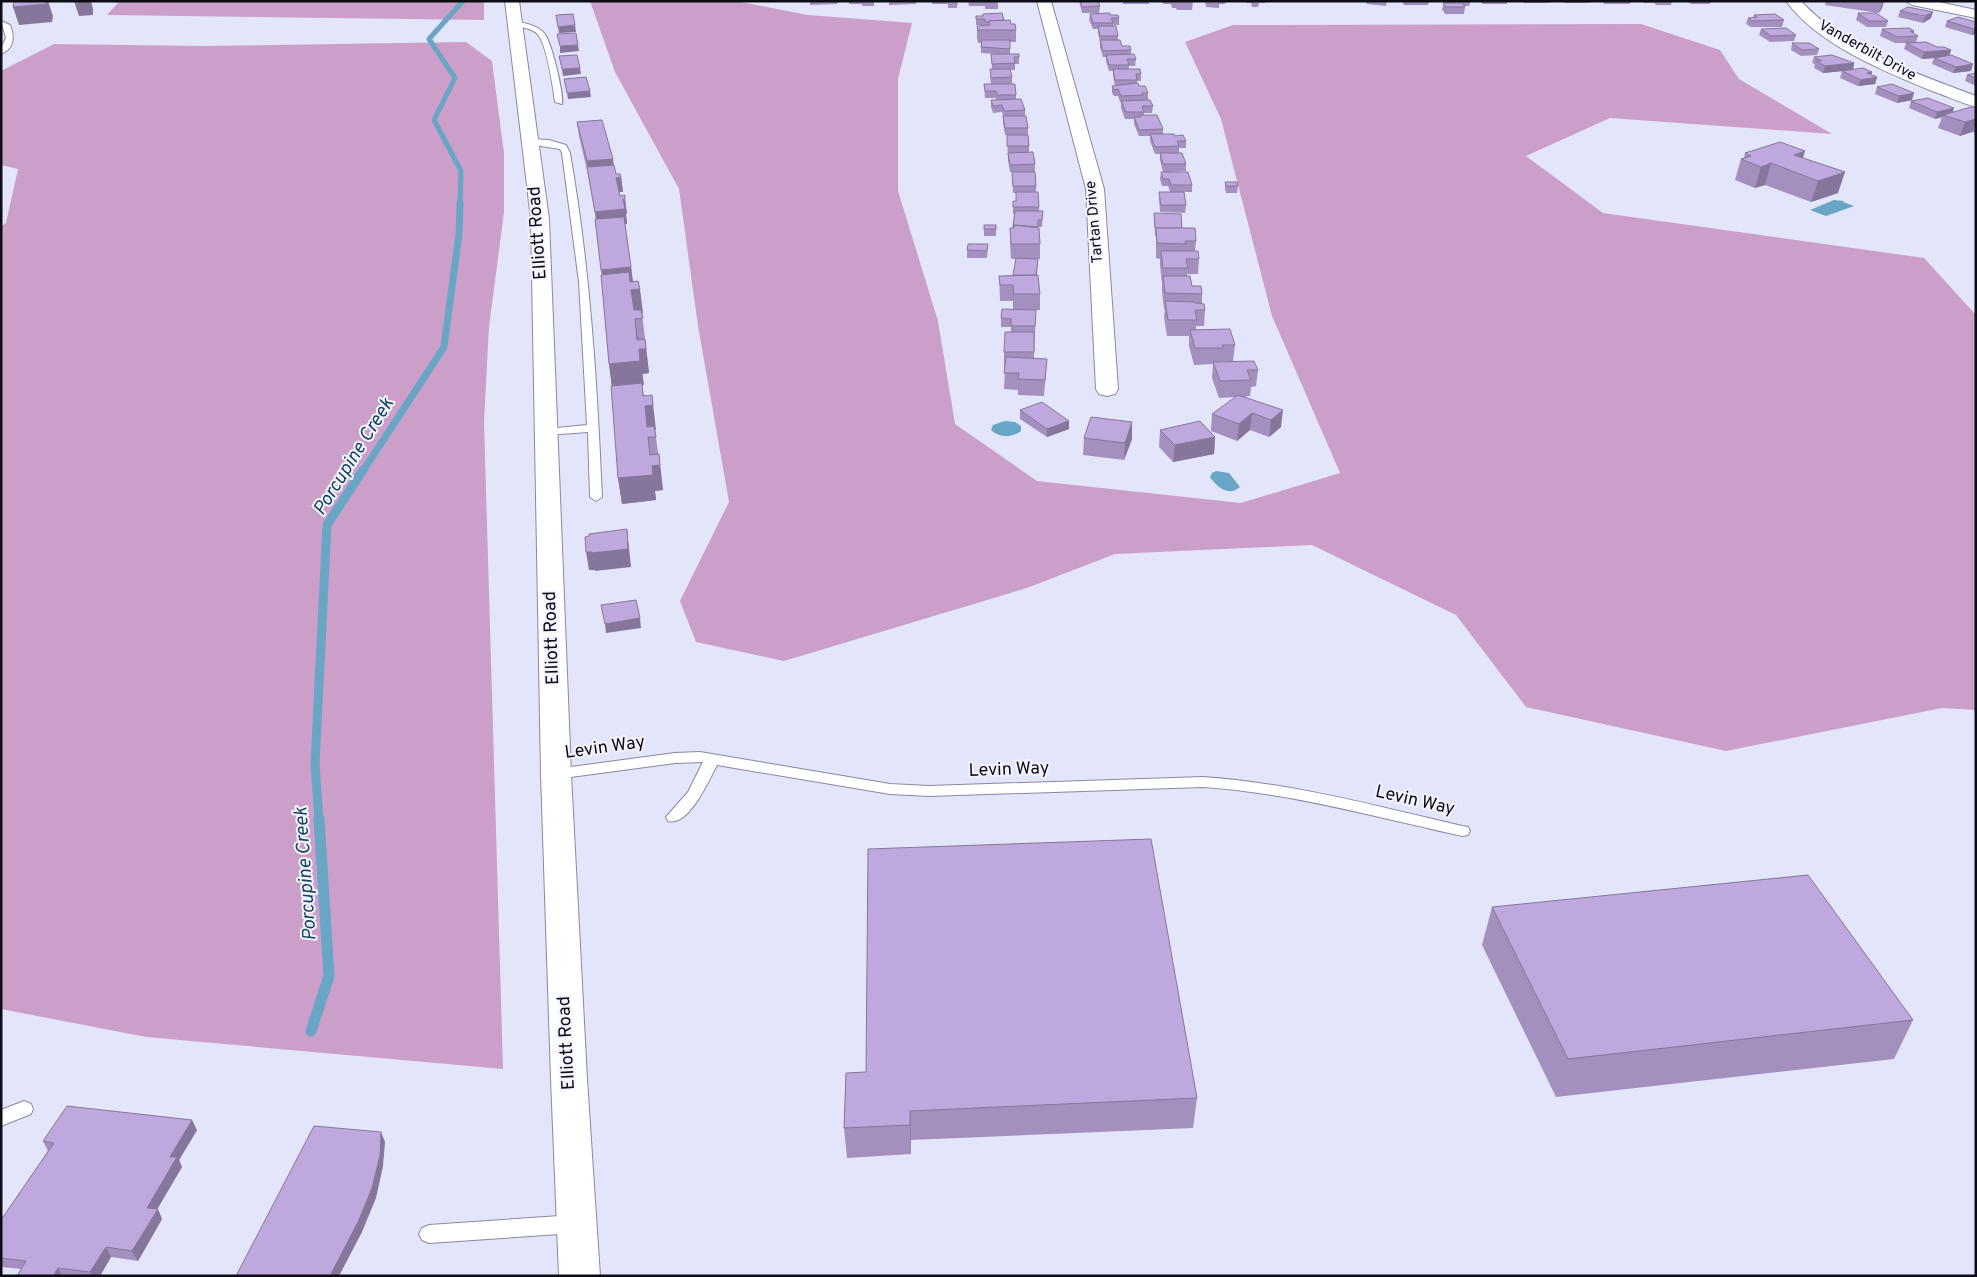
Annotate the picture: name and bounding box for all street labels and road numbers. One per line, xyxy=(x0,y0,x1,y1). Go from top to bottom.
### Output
street label: Vanderbilt Drive xyxy=(1815,16,1919,86)
street label: Tartan Drive xyxy=(1082,180,1108,264)
street label: Elliott Road xyxy=(523,185,553,281)
street label: Elliott Road xyxy=(539,591,565,685)
street label: Levin Way xyxy=(563,731,647,765)
street label: Levin Way xyxy=(968,757,1050,783)
street label: Levin Way xyxy=(1373,781,1457,821)
street label: Elliott Road xyxy=(553,996,581,1090)

